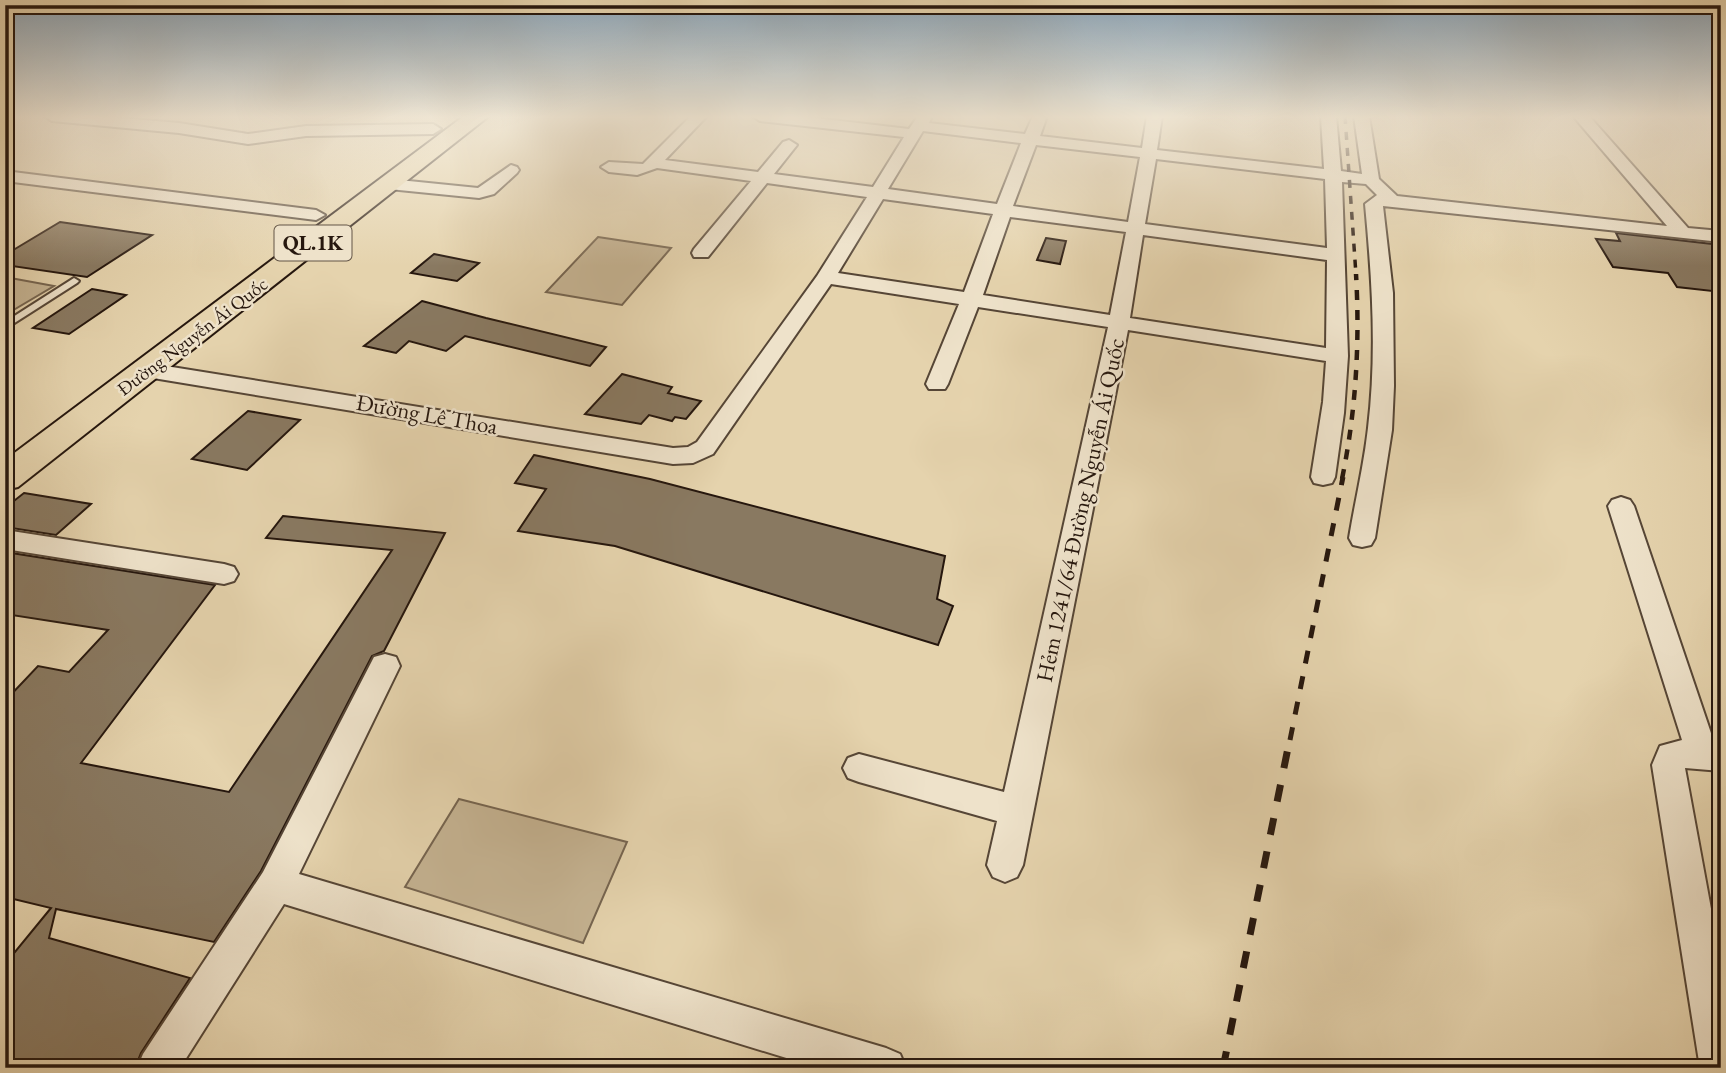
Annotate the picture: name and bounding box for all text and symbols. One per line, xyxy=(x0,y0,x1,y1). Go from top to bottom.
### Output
road number: QL.1K xyxy=(274,226,352,260)
street label: Đường Nguyễn Ái Quốc xyxy=(112,271,273,401)
street label: Hẻm 1241/64 Đường Nguyễn Ái Quốc xyxy=(1029,335,1131,685)
street label: Đường Lê Thoa xyxy=(354,387,501,441)

